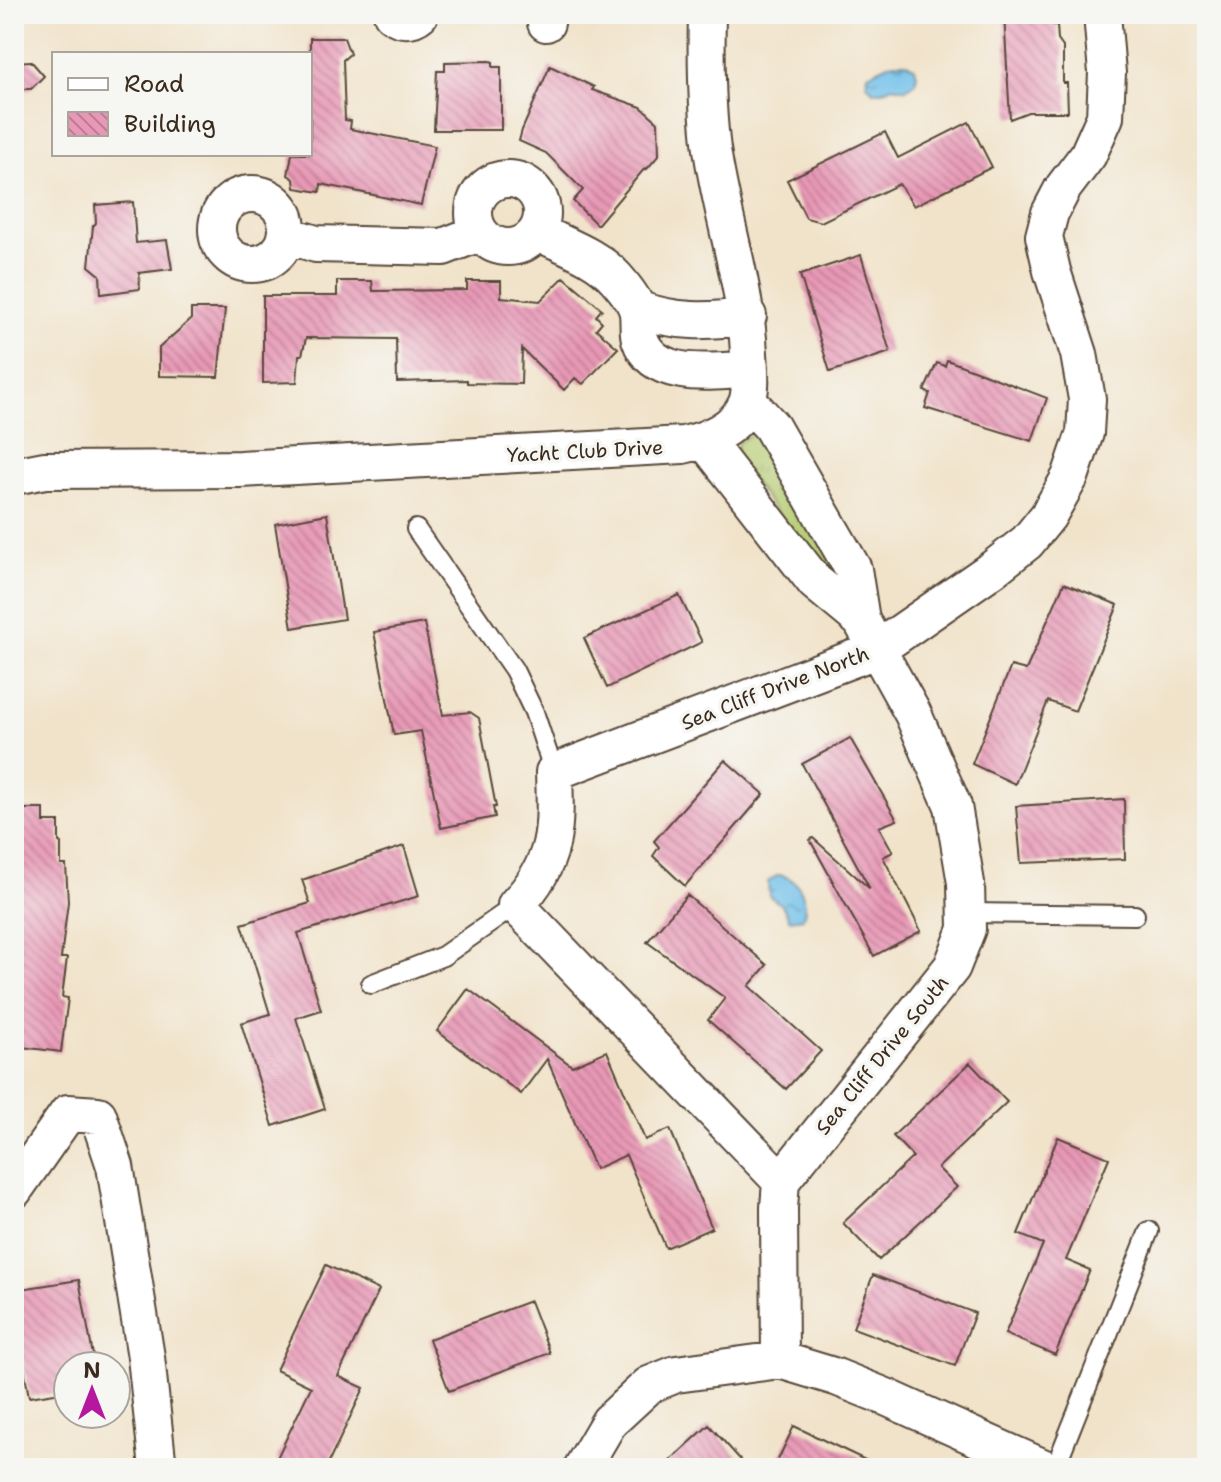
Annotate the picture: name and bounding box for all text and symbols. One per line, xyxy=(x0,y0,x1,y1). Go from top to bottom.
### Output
legend xyxy=(52,52,312,156)
text: Road xyxy=(124,68,184,100)
text: Building xyxy=(124,108,216,140)
street label: Yacht Club Drive xyxy=(506,434,664,468)
street label: Sea Cliff Drive North xyxy=(677,640,873,736)
street label: Sea Cliff Drive South xyxy=(810,970,954,1140)
north arrow xyxy=(52,1350,132,1430)
text: N xyxy=(83,1356,101,1385)

